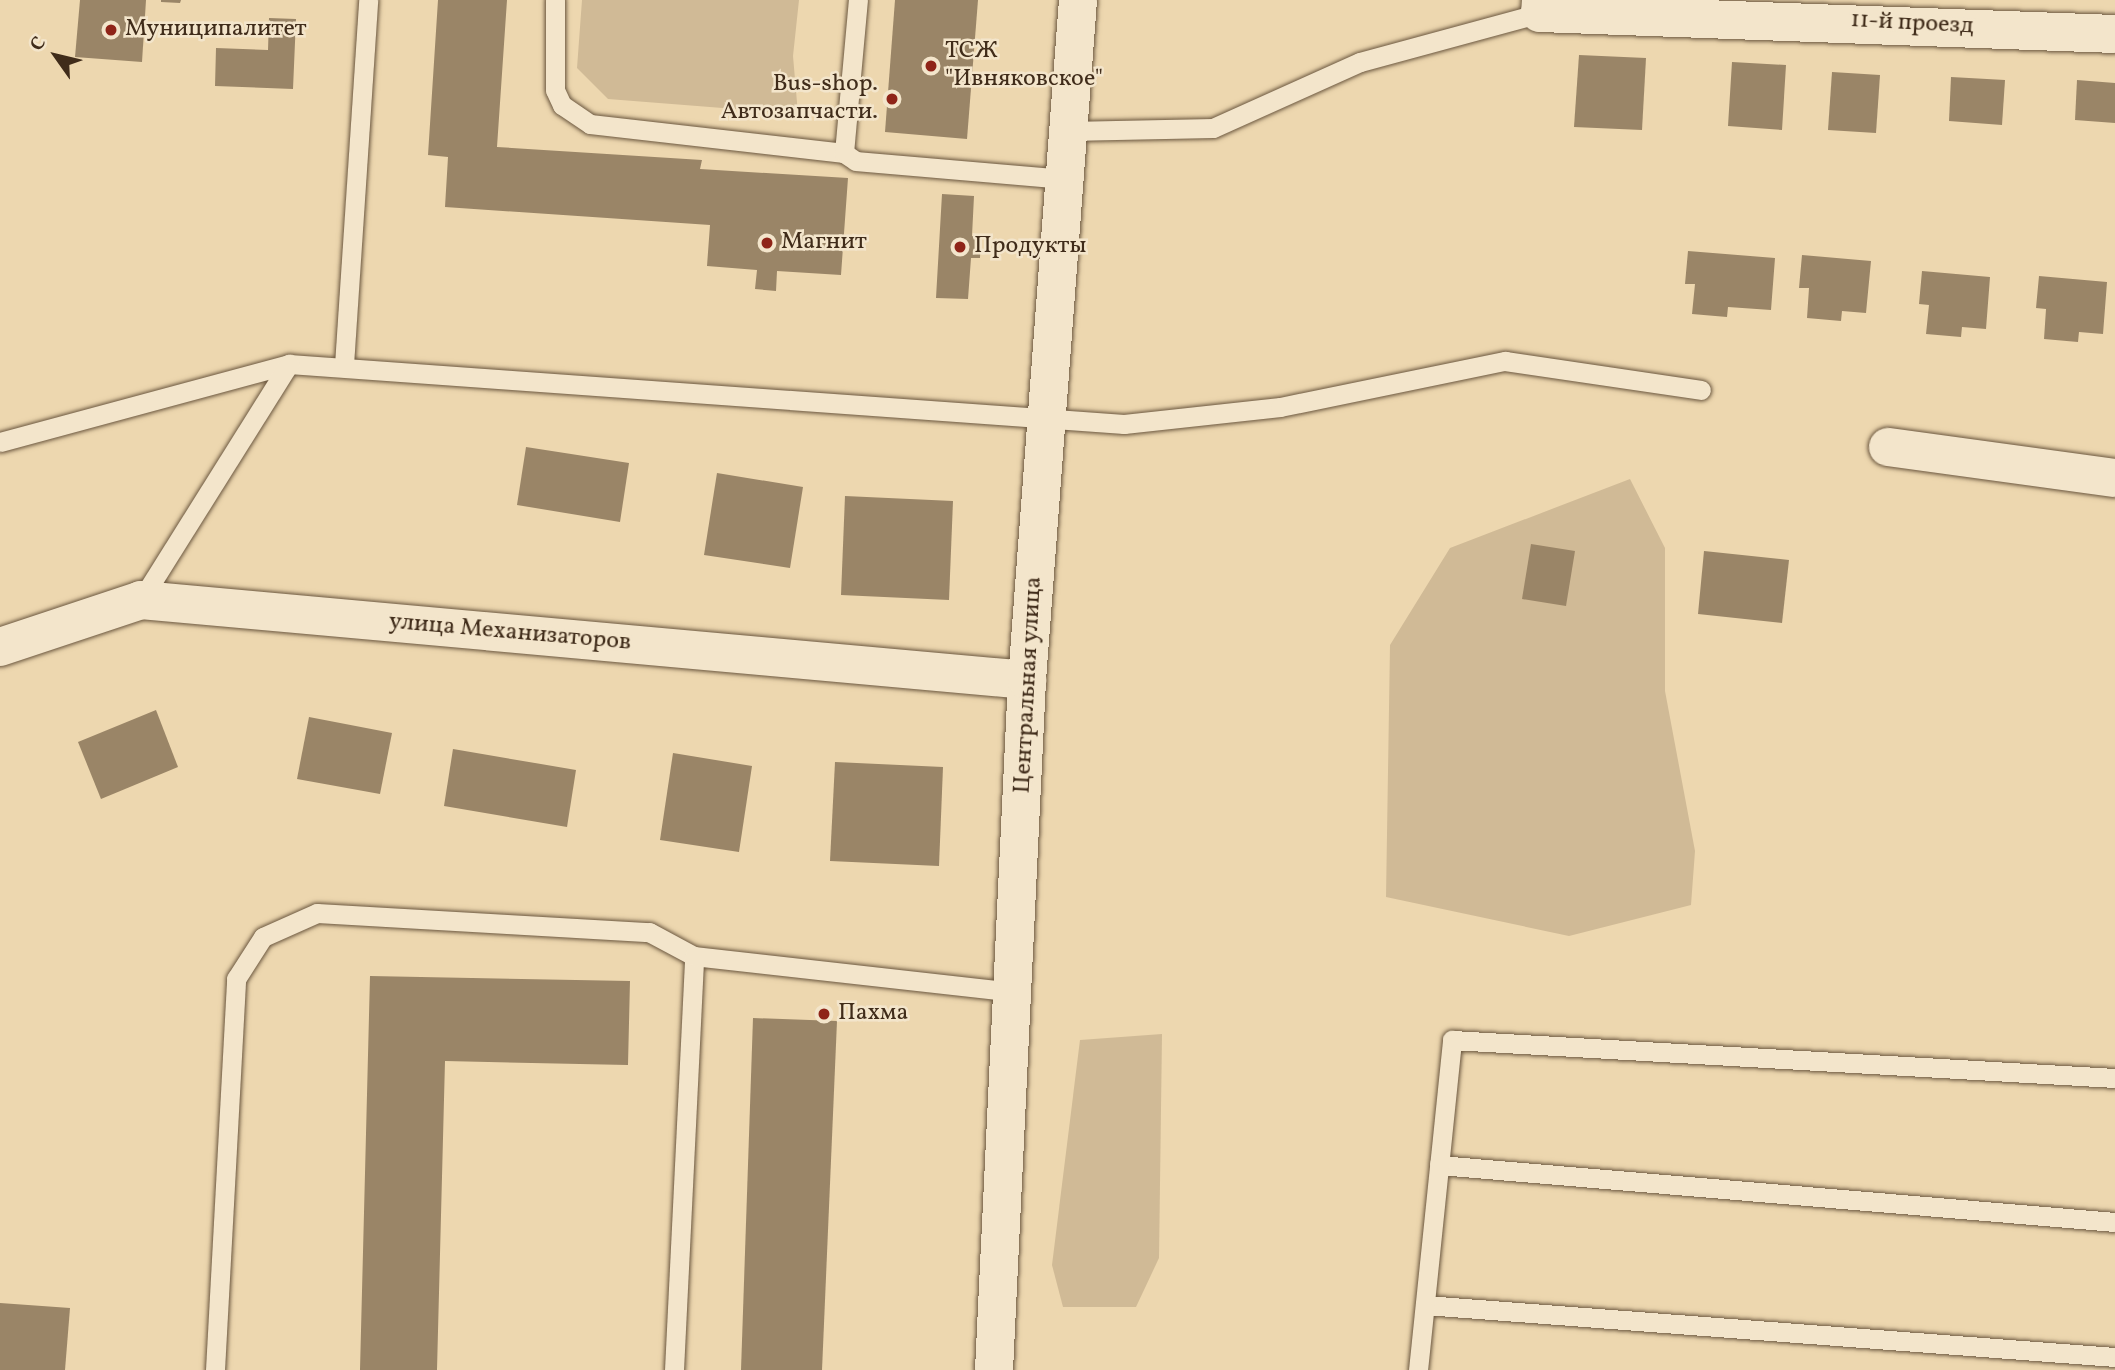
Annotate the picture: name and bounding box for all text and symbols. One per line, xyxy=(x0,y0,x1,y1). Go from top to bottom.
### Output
street label: 11-й проезд xyxy=(1850,6,1974,42)
place label: Муниципалитет xyxy=(125,16,307,44)
north arrow xyxy=(21,21,91,91)
marker: Муниципалитет xyxy=(103,22,119,38)
text: С xyxy=(24,32,53,57)
place label: ТСЖ "Ивняковское" xyxy=(945,38,1103,94)
marker: ТСЖ "Ивняковское" xyxy=(923,58,939,74)
place label: Bus-shop. Автозапчасти. xyxy=(721,71,878,127)
marker: Bus-shop. Автозапчасти. xyxy=(884,91,900,107)
place label: Магнит xyxy=(781,229,867,257)
place label: Продукты xyxy=(974,233,1086,261)
marker: Магнит xyxy=(759,235,775,251)
marker: Продукты xyxy=(952,239,968,255)
street label: Центральная улица xyxy=(1009,575,1049,795)
street label: улица Механизаторов xyxy=(388,608,632,658)
place label: Пахма xyxy=(838,1000,908,1028)
marker: Пахма xyxy=(816,1006,832,1022)

